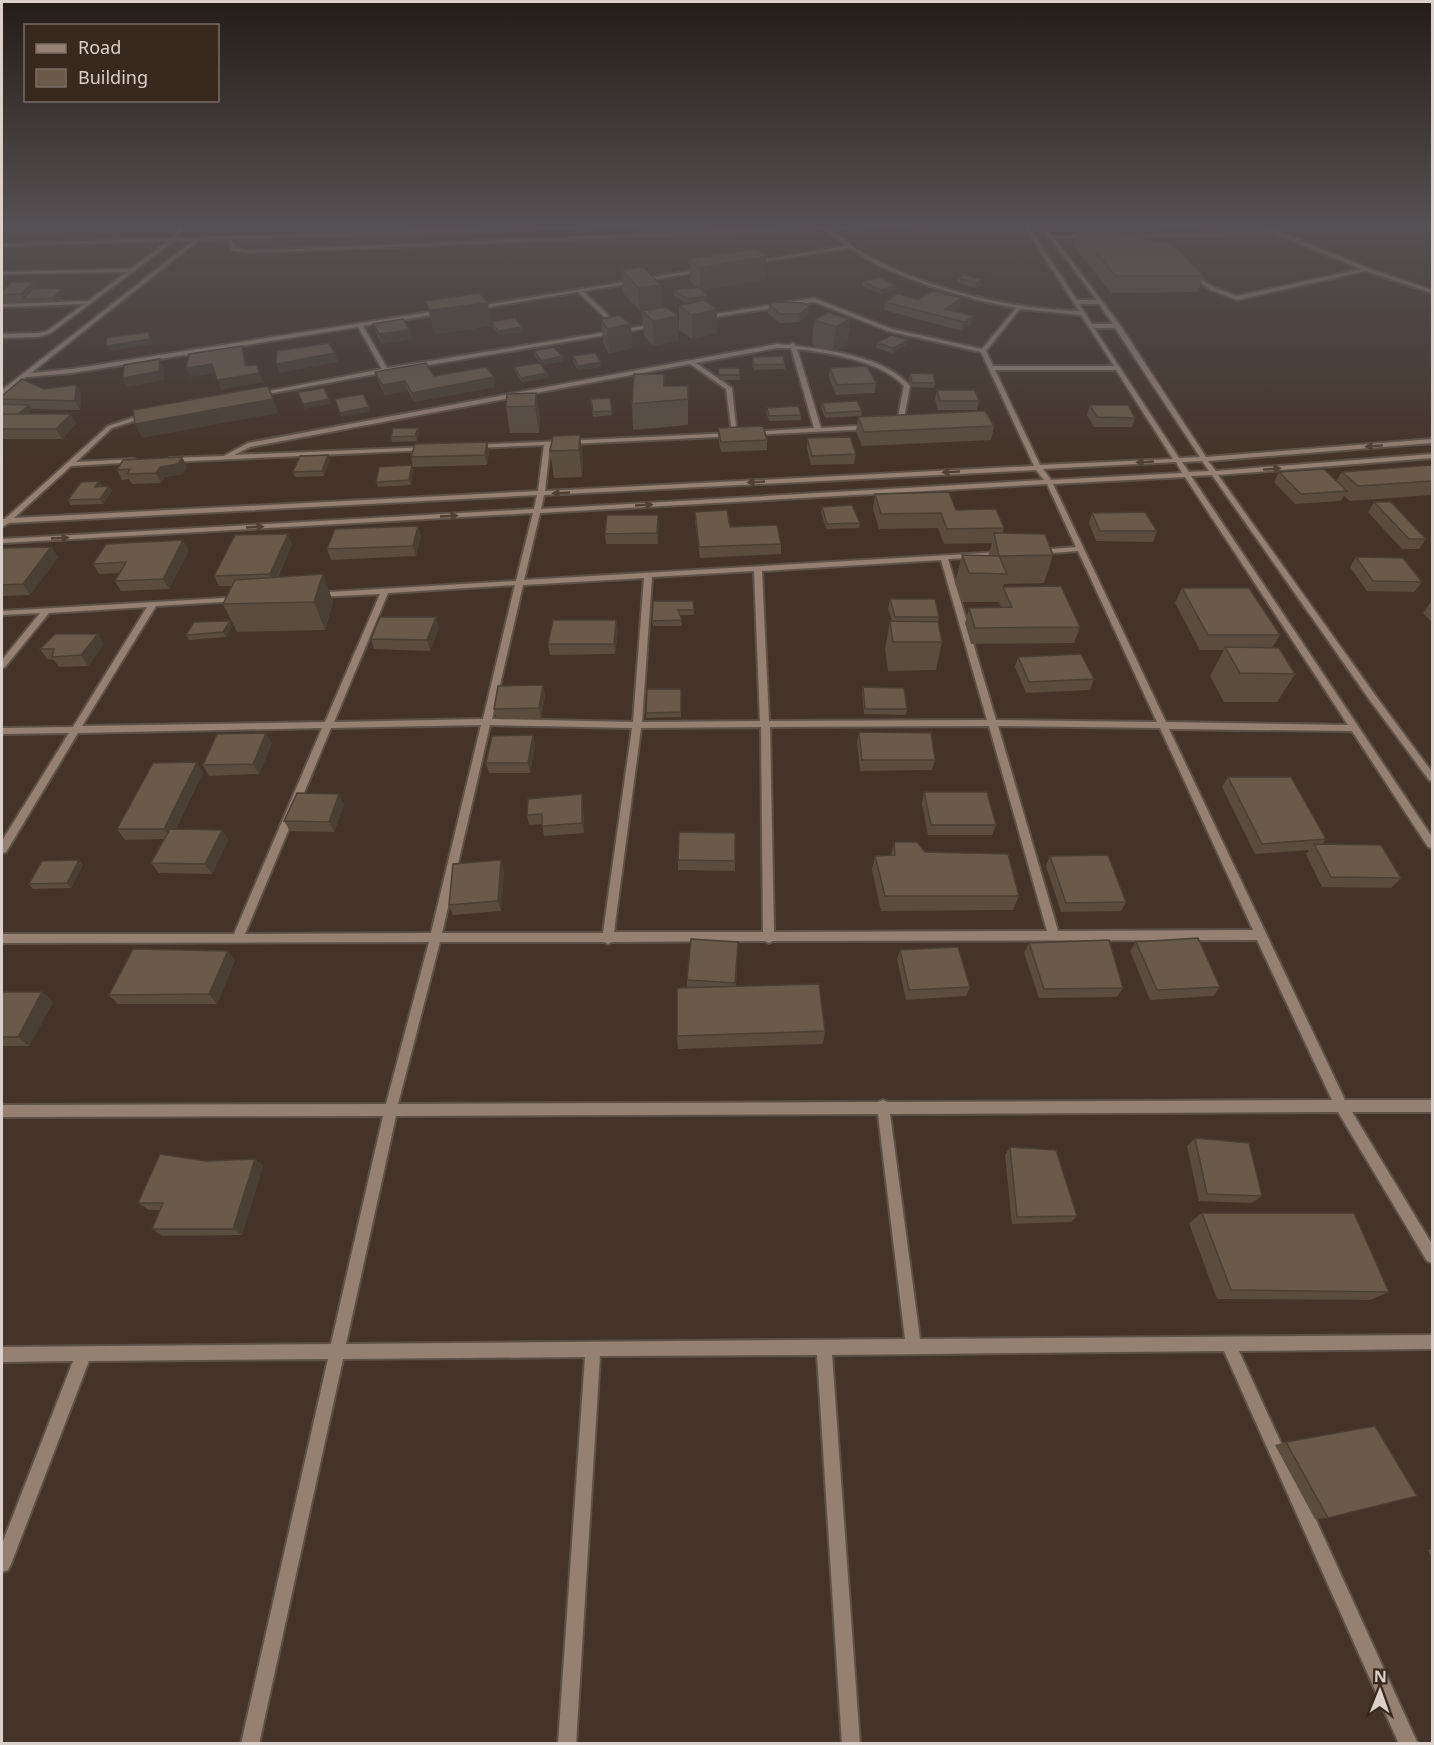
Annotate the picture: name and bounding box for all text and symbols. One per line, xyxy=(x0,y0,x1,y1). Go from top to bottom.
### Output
legend xyxy=(24,24,219,102)
text: Road xyxy=(78,35,121,59)
text: Building xyxy=(78,65,148,89)
one-way arrow xyxy=(1365,441,1384,451)
one-way arrow xyxy=(1136,458,1155,467)
one-way arrow xyxy=(1263,464,1282,473)
one-way arrow xyxy=(941,468,960,477)
one-way arrow xyxy=(746,478,765,487)
one-way arrow xyxy=(552,488,571,497)
one-way arrow xyxy=(635,501,654,510)
one-way arrow xyxy=(440,511,459,521)
one-way arrow xyxy=(245,522,264,531)
one-way arrow xyxy=(50,533,69,542)
north arrow xyxy=(1350,1661,1410,1721)
text: N xyxy=(1374,1665,1387,1687)

